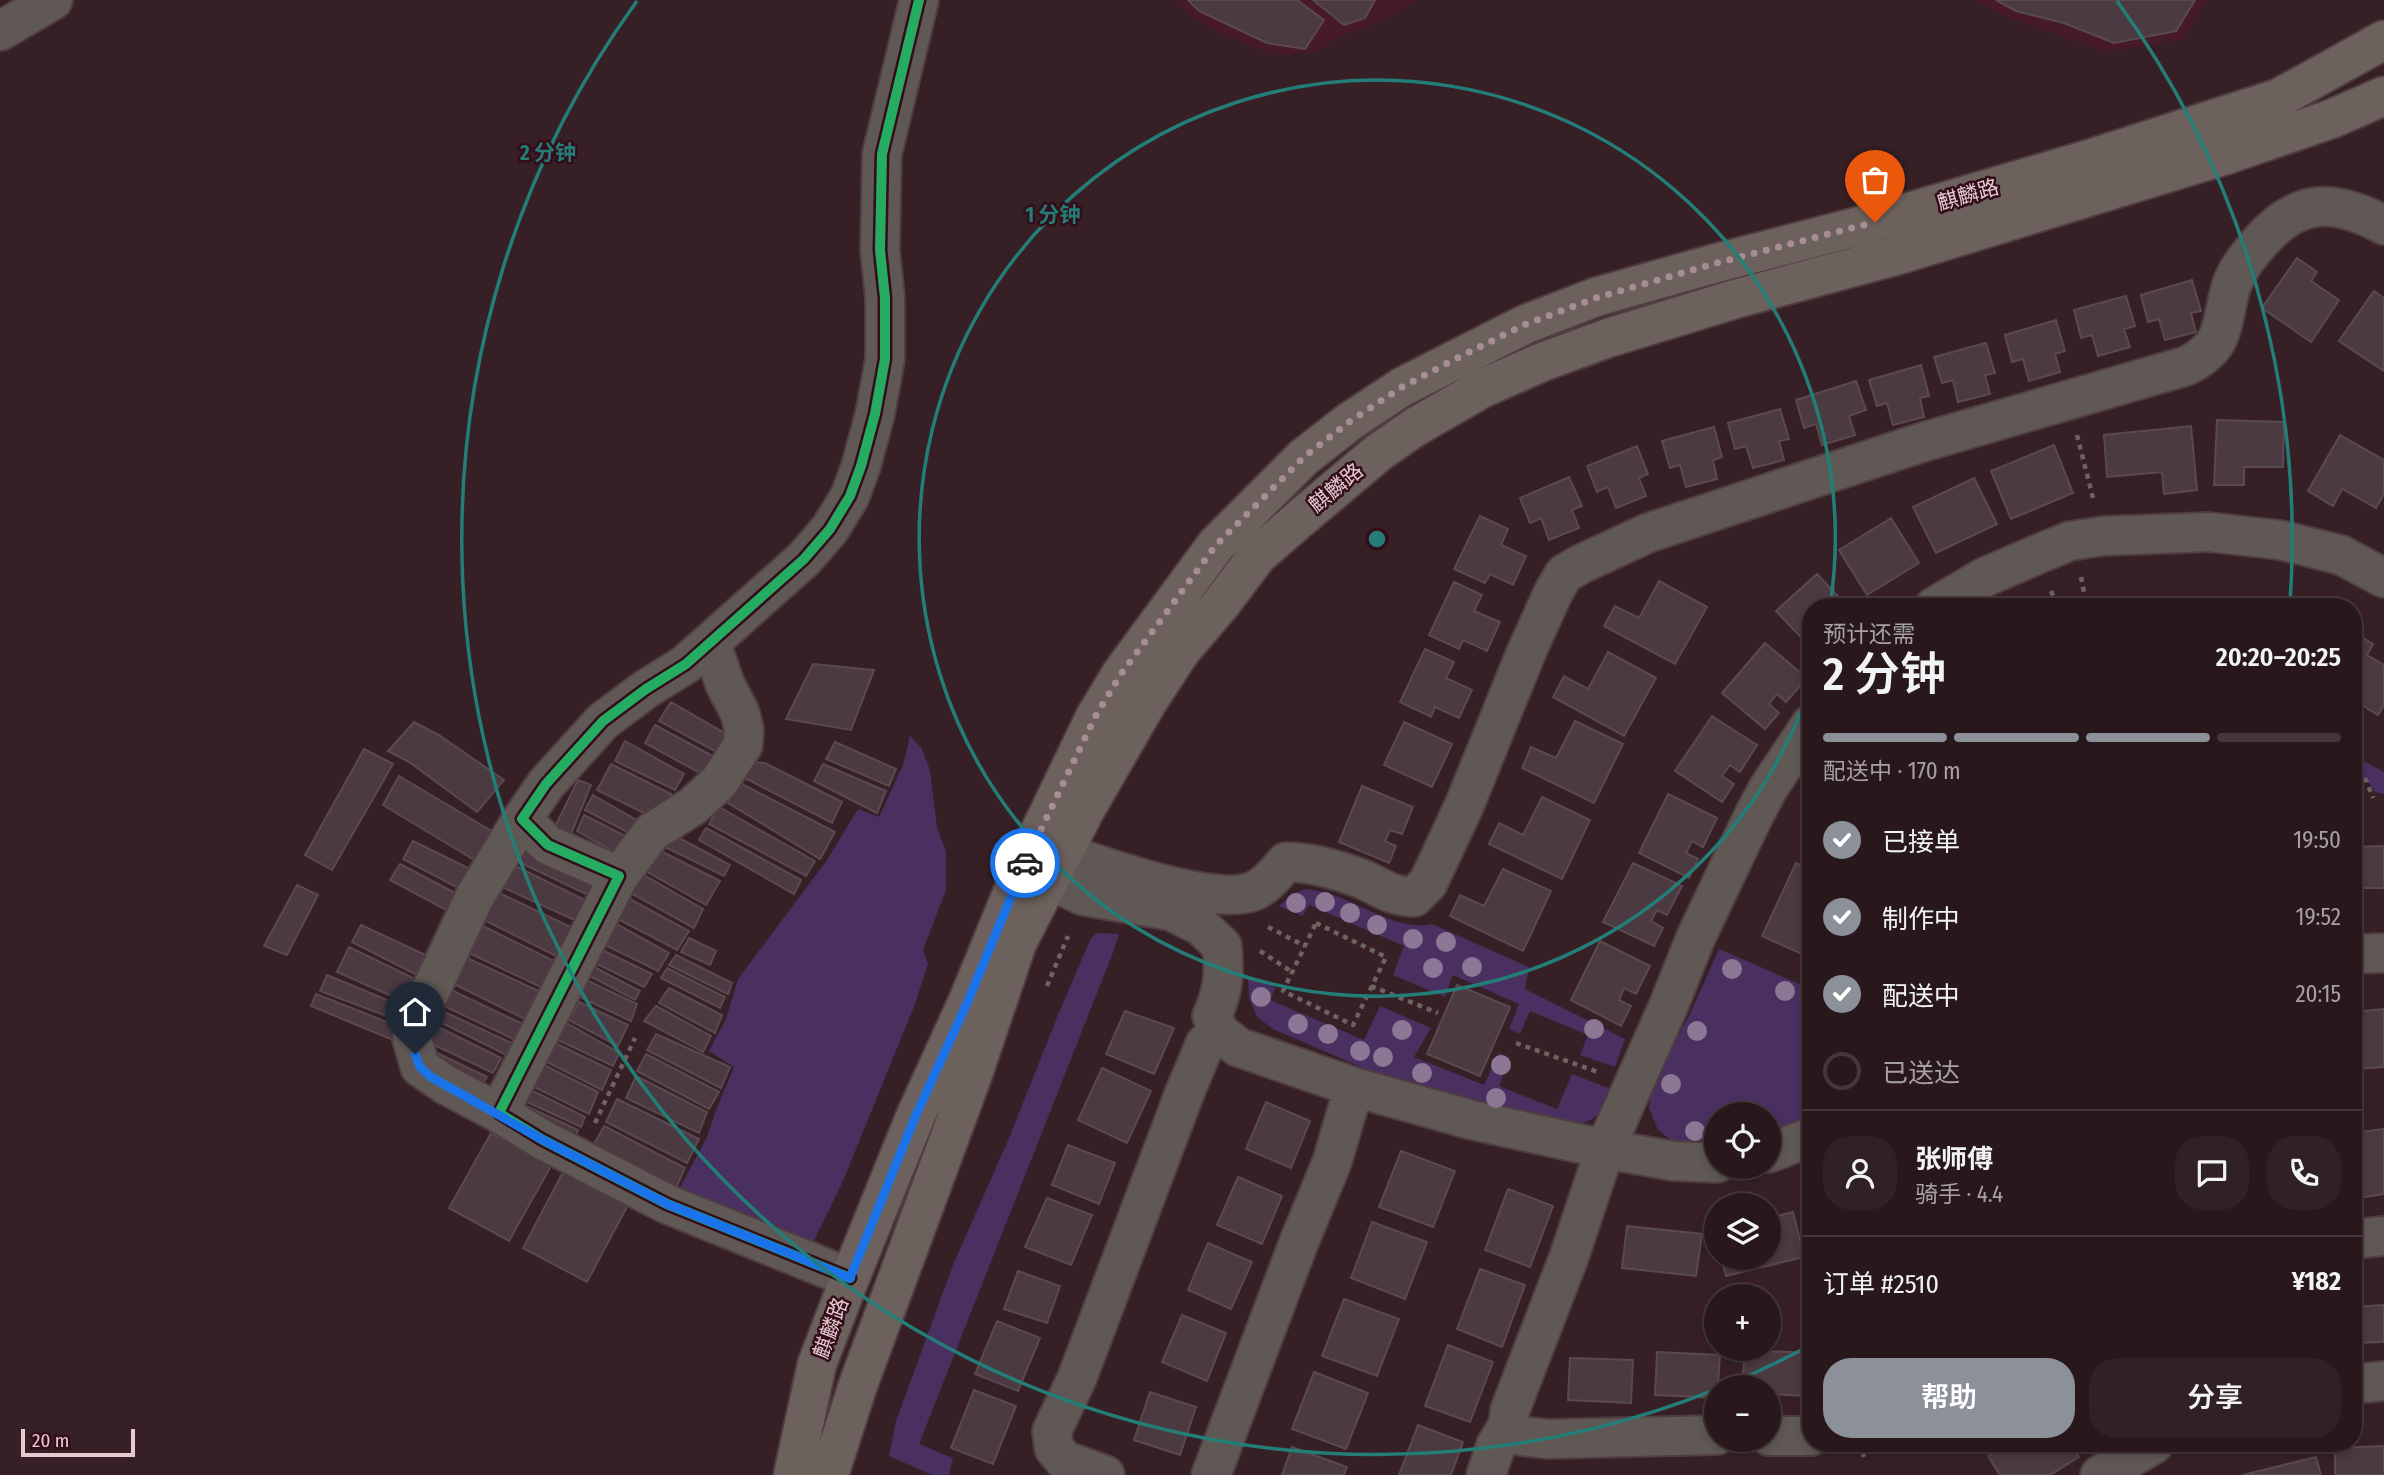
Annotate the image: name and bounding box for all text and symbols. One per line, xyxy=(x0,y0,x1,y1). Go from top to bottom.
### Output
text: 2 分钟 xyxy=(519,140,576,166)
pin xyxy=(1845,150,1905,222)
icon: bag xyxy=(1856,161,1894,199)
street label: 麒麟路 xyxy=(1934,174,2002,216)
text: 1 分钟 xyxy=(1025,202,1081,228)
street label: 麒麟路 xyxy=(1304,458,1368,518)
centre of rings xyxy=(1365,527,1389,551)
text: 预计还需 xyxy=(1823,620,1915,648)
text: 20:20–20:25 xyxy=(2216,642,2341,673)
text: 2 分钟 xyxy=(1823,647,1946,702)
text: 配送中 · 170 m xyxy=(1823,757,1961,785)
icon: check xyxy=(1823,821,1861,859)
text: 19:50 xyxy=(2293,826,2341,854)
text: 已接单 xyxy=(1882,827,1960,858)
courier xyxy=(990,828,1060,898)
icon: car xyxy=(1006,844,1044,882)
icon: check xyxy=(1823,898,1861,936)
text: 19:52 xyxy=(2295,903,2341,931)
text: 制作中 xyxy=(1882,904,1960,935)
icon: check xyxy=(1823,975,1861,1013)
text: 20:15 xyxy=(2295,980,2341,1008)
text: 配送中 xyxy=(1882,981,1960,1012)
pin xyxy=(385,982,445,1054)
icon: home xyxy=(396,993,434,1031)
text: 已送达 xyxy=(1882,1058,1960,1089)
map controls xyxy=(1704,1102,1781,1452)
button: locate xyxy=(1704,1102,1781,1179)
button: person xyxy=(1823,1136,1897,1210)
button: chat xyxy=(2175,1136,2249,1210)
button: phone xyxy=(2267,1136,2341,1210)
text: 张师傅 xyxy=(1915,1144,1993,1175)
text: 骑手 · 4.4 xyxy=(1915,1180,2003,1208)
button: layers xyxy=(1704,1193,1781,1270)
text: ¥182 xyxy=(2292,1266,2341,1297)
text: 订单 #2510 xyxy=(1823,1269,1939,1300)
button: + xyxy=(1704,1284,1781,1361)
street label: 麒麟路 xyxy=(808,1294,854,1362)
button: 帮助 xyxy=(1823,1358,2075,1438)
button: 分享 xyxy=(2089,1358,2341,1438)
button: − xyxy=(1704,1375,1781,1452)
scale bar xyxy=(21,1426,135,1458)
text: 20 m xyxy=(32,1429,69,1452)

